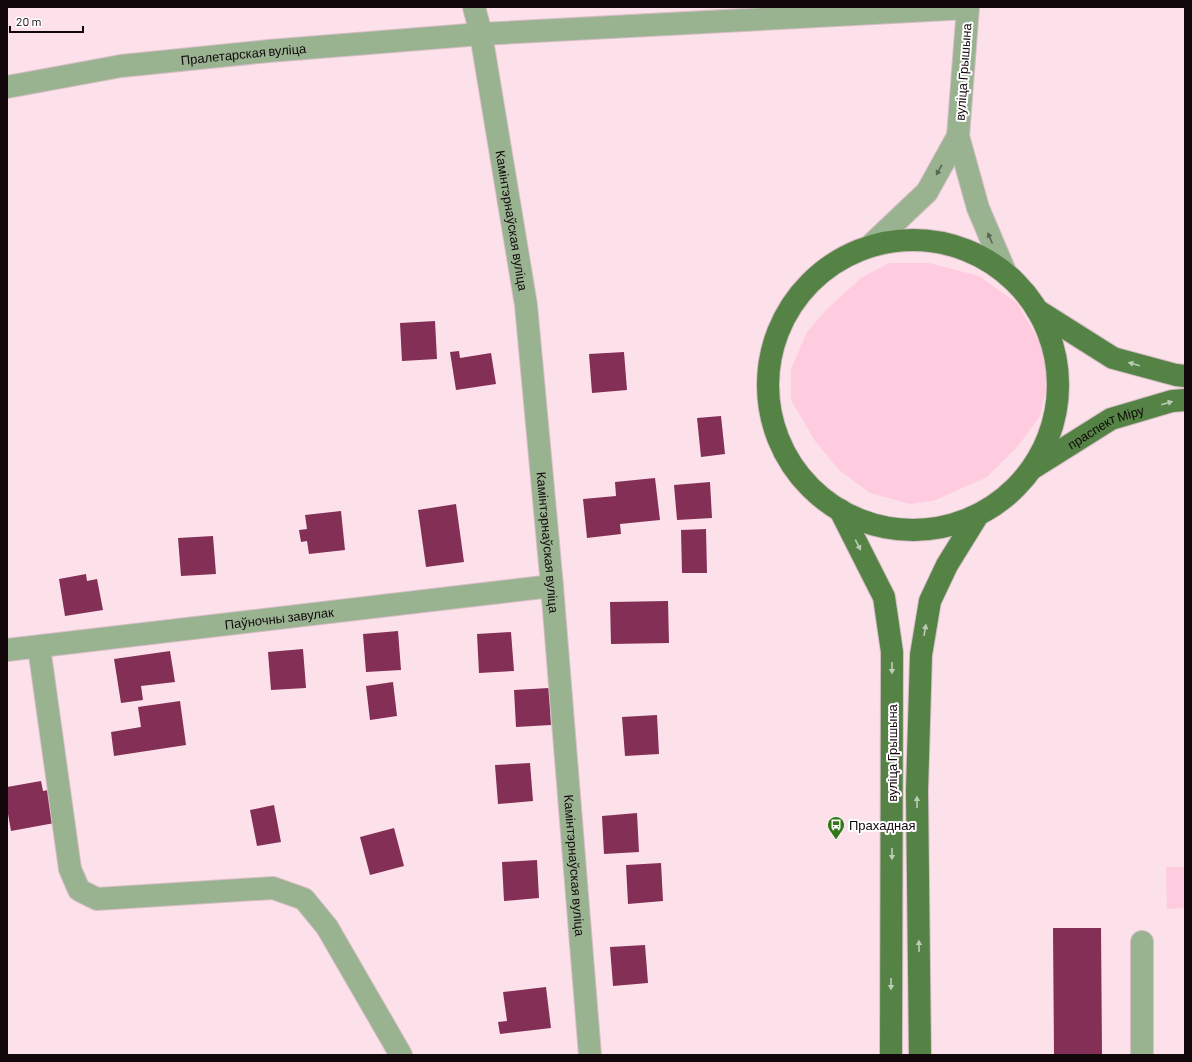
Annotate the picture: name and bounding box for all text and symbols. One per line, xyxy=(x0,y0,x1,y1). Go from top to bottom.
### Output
scale bar xyxy=(10,8,83,34)
text: 20 m xyxy=(16,14,42,28)
street label: вуліца Грышына xyxy=(952,22,974,121)
street label: Пралетарская вуліца xyxy=(180,40,308,68)
street label: Камінтэрнаўская вуліца xyxy=(492,149,532,293)
one-way arrow xyxy=(936,164,943,176)
one-way arrow xyxy=(987,231,993,243)
one-way arrow xyxy=(1127,361,1139,367)
one-way arrow xyxy=(1161,400,1173,406)
street label: праспект Міру xyxy=(1064,402,1146,452)
street label: Камінтэрнаўская вуліца xyxy=(533,471,562,615)
one-way arrow xyxy=(855,539,861,550)
street label: Паўночны завулак xyxy=(224,604,335,632)
one-way arrow xyxy=(922,624,928,637)
one-way arrow xyxy=(889,662,895,675)
street label: вуліца Грышына xyxy=(884,703,900,802)
street label: Камінтэрнаўская вуліца xyxy=(561,794,588,937)
one-way arrow xyxy=(914,795,920,808)
bus stop icon: Прахадная xyxy=(826,815,846,840)
place label: Прахадная xyxy=(849,817,915,833)
one-way arrow xyxy=(889,848,895,861)
one-way arrow xyxy=(916,939,922,952)
one-way arrow xyxy=(888,978,894,991)

